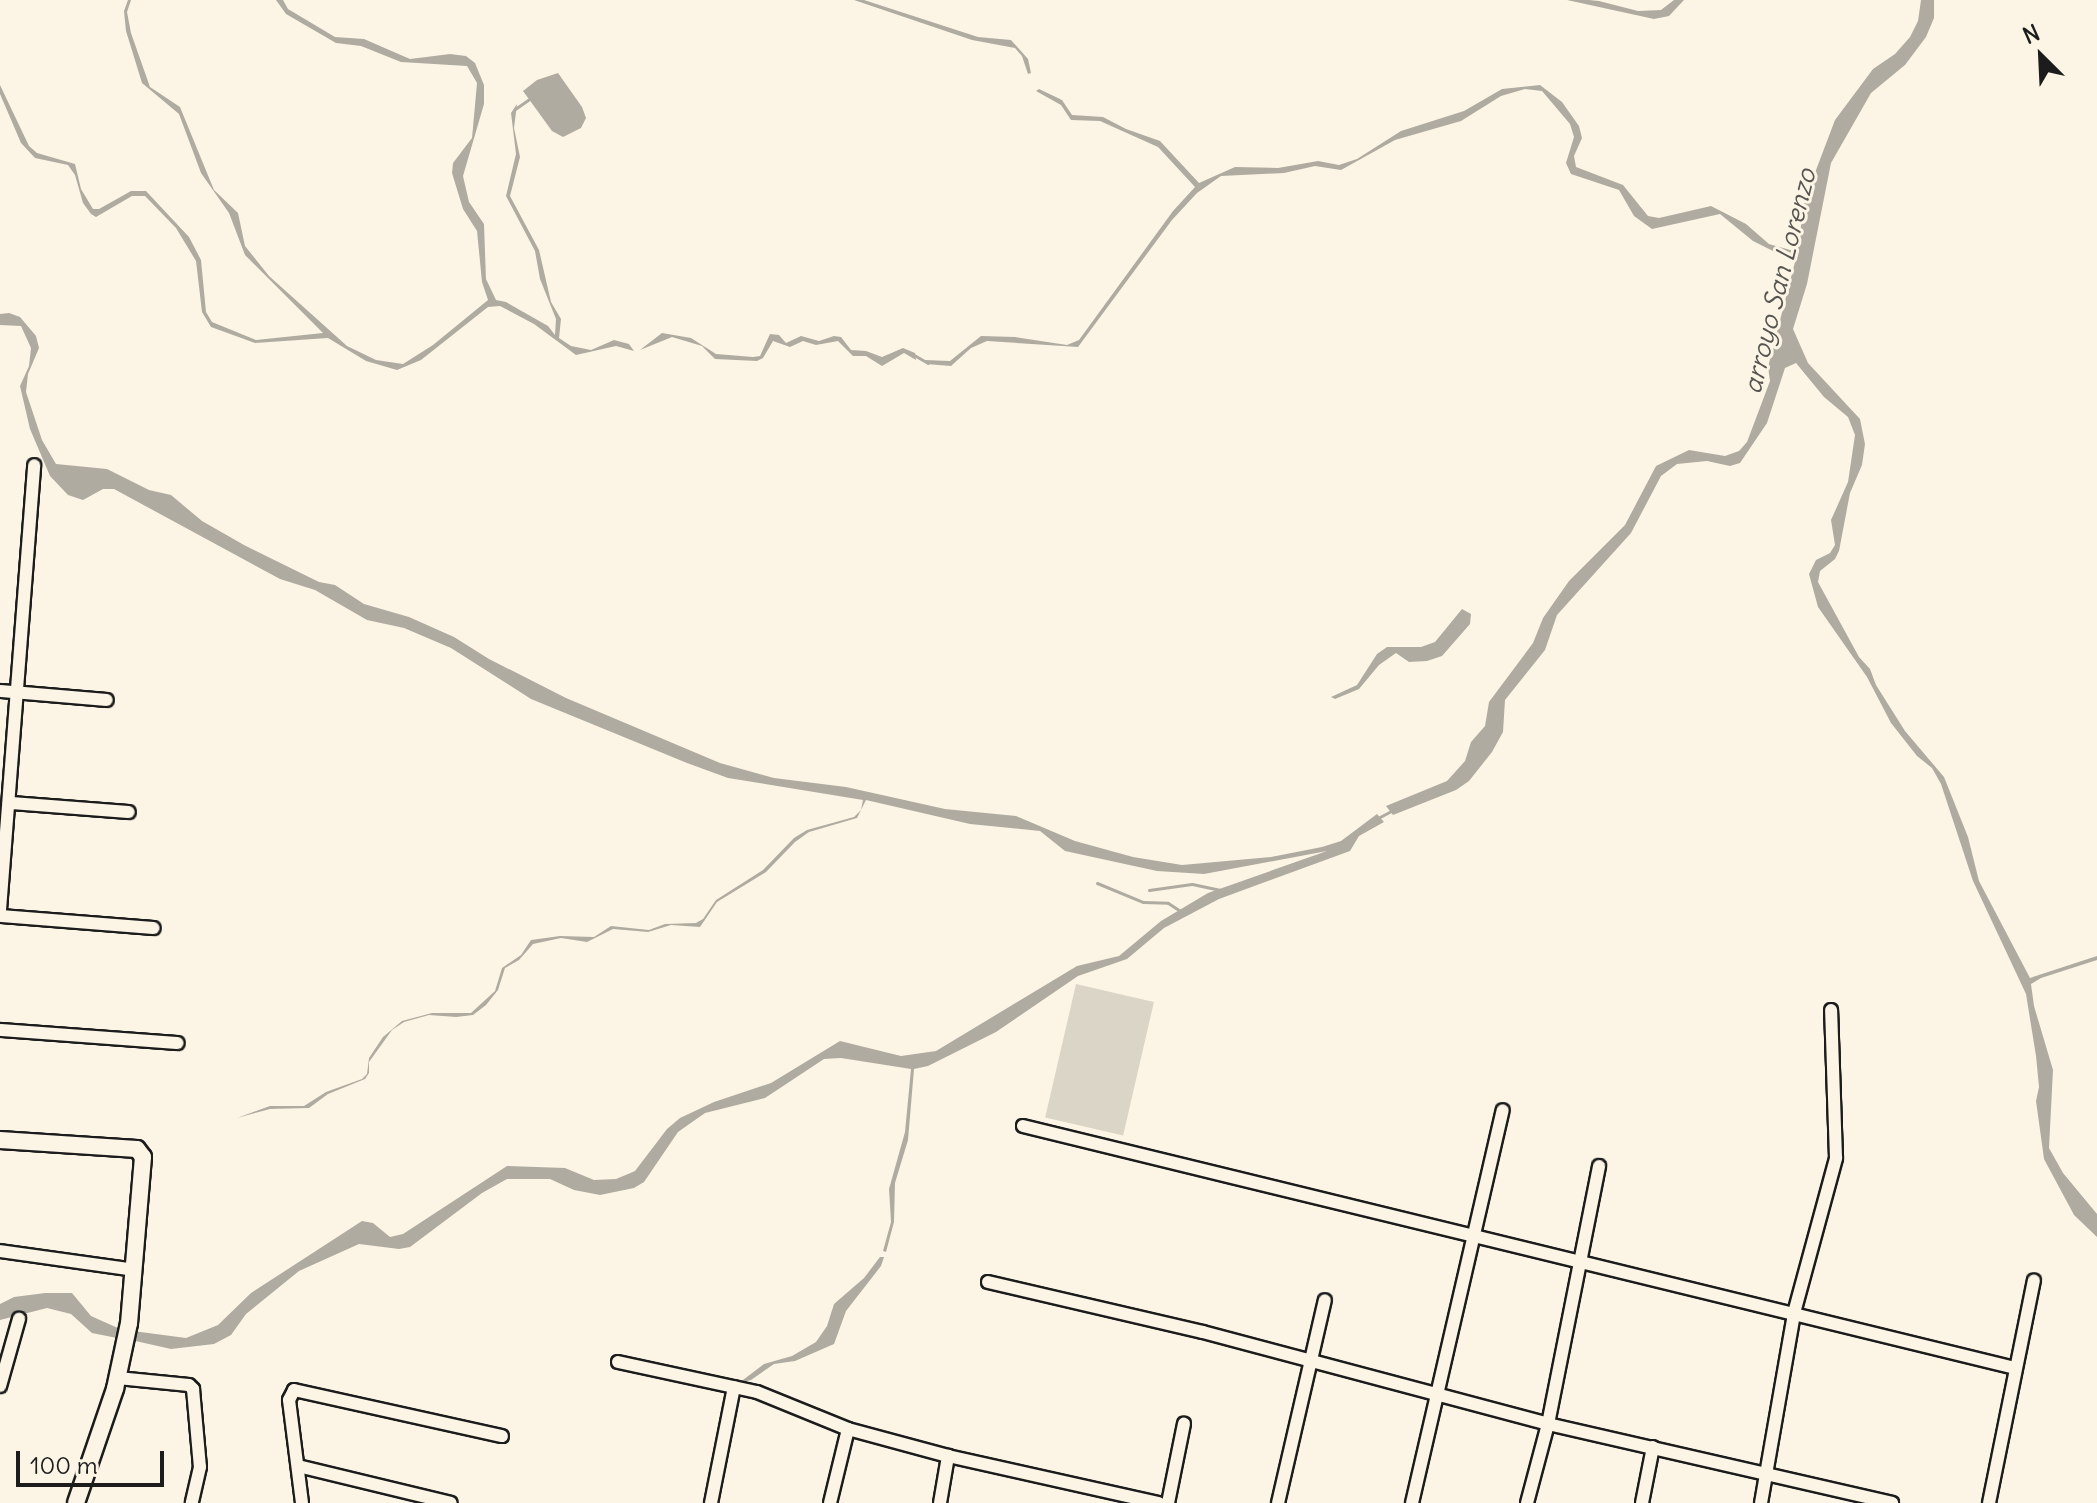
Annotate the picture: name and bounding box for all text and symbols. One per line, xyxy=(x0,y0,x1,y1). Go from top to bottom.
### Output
north arrow xyxy=(2001,16,2081,96)
text: N xyxy=(2019,18,2044,50)
water label: arroyo San Lorenzo xyxy=(1736,165,1822,397)
scale bar xyxy=(20,1435,168,1485)
text: 100 m xyxy=(30,1450,98,1480)

